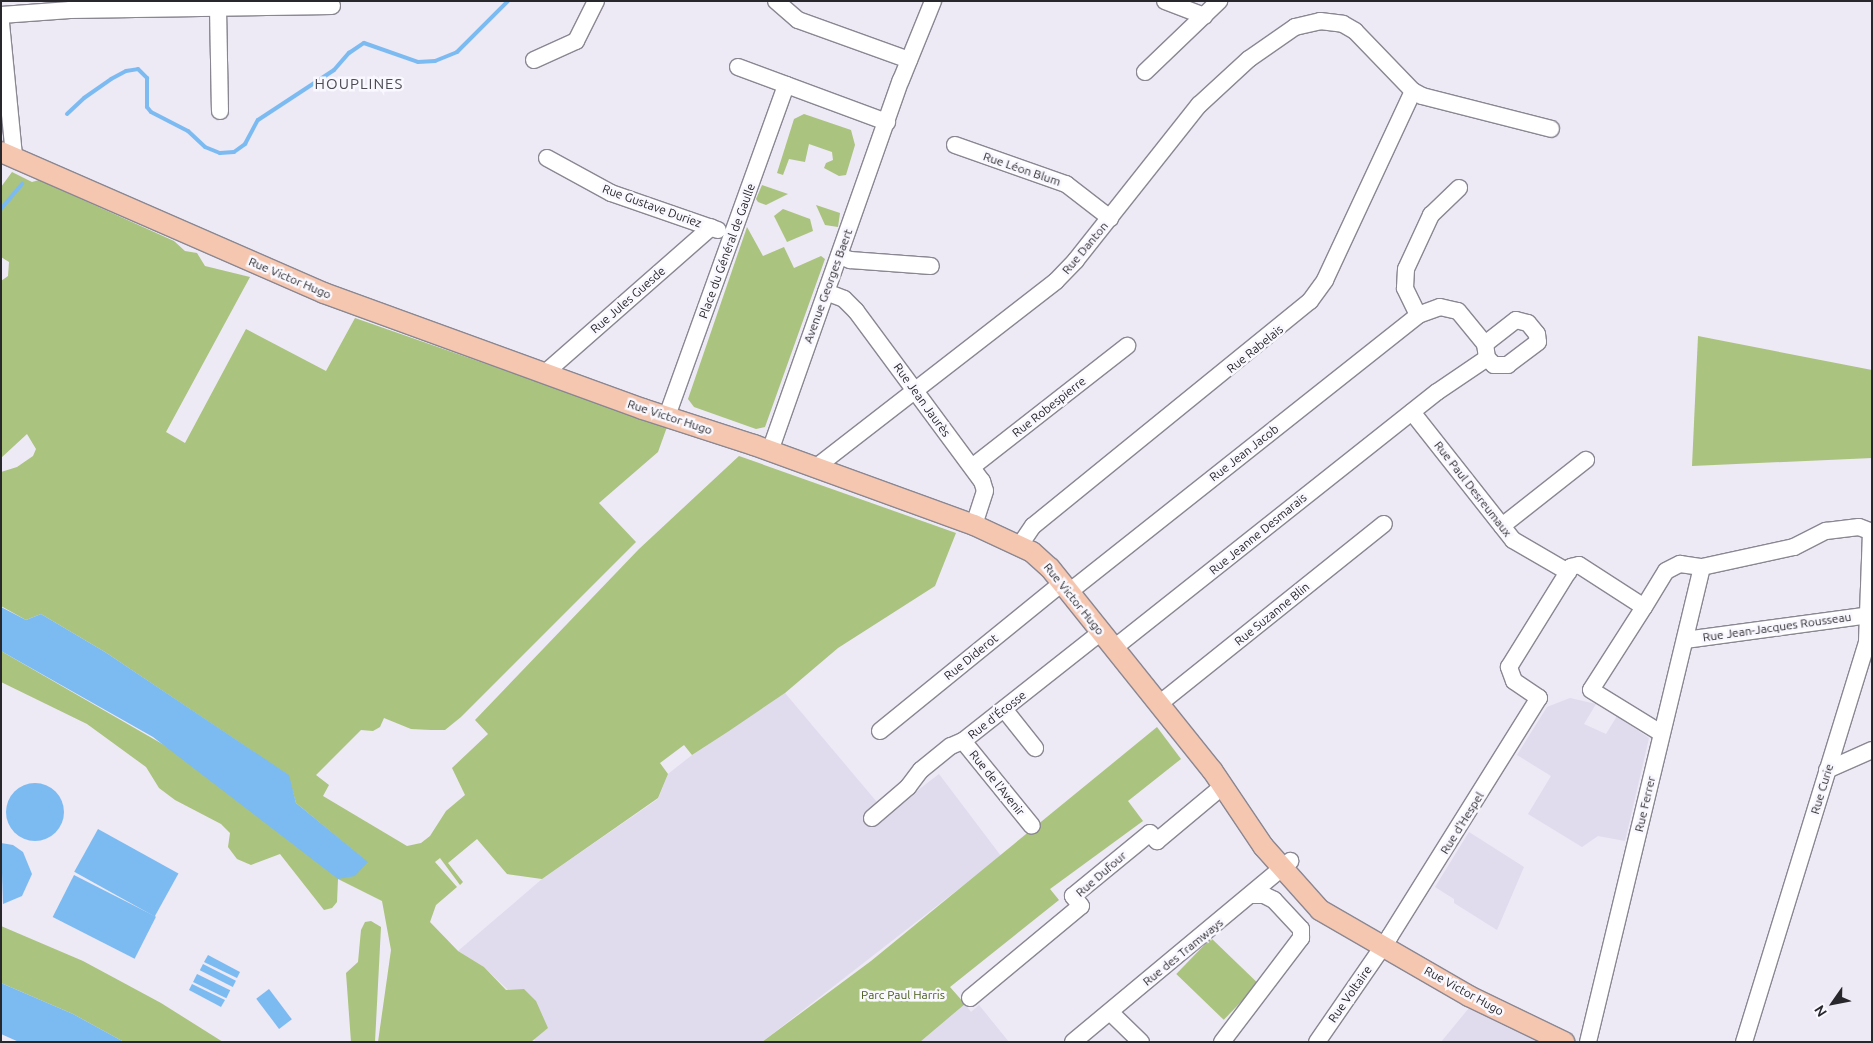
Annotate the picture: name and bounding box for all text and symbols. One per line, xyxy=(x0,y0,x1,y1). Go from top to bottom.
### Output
district label: HOUPLINES xyxy=(313,75,405,93)
street label: Rue Léon Blum xyxy=(981,149,1063,189)
street label: Rue Gustave Duriez xyxy=(600,181,704,231)
street label: Place du Général de Gaulle xyxy=(696,181,758,321)
street label: Rue Danton xyxy=(1059,219,1111,277)
street label: Avenue Georges Baert xyxy=(801,227,855,345)
street label: Rue Victor Hugo xyxy=(247,254,333,302)
street label: Rue Jules Guesde xyxy=(588,264,668,336)
street label: Rue Rabelais xyxy=(1224,322,1286,376)
street label: Rue Jean Jaurès xyxy=(891,360,953,440)
street label: Rue Robespierre xyxy=(1009,374,1089,440)
street label: Rue Victor Hugo xyxy=(626,397,714,437)
street label: Rue Jean Jacob xyxy=(1207,422,1281,484)
street label: Rue Paul Desreumaux xyxy=(1431,438,1515,540)
street label: Rue Jeanne Desmarais xyxy=(1206,490,1310,578)
street label: Rue Victor Hugo xyxy=(1041,560,1107,638)
street label: Rue Suzanne Blin xyxy=(1232,579,1312,649)
street label: Rue Jean-Jacques Rousseau xyxy=(1702,609,1852,645)
street label: Rue Diderot xyxy=(941,631,1001,683)
street label: Rue d'Écosse xyxy=(965,688,1029,742)
street label: Rue de l'Avenir xyxy=(966,747,1028,819)
street label: Rue Curie xyxy=(1808,762,1836,816)
street label: Rue Ferrer xyxy=(1632,775,1658,833)
street label: Rue d'Hespel xyxy=(1437,789,1487,857)
street label: Rue Dufour xyxy=(1073,848,1129,900)
street label: Rue des Tramways xyxy=(1140,915,1226,989)
street label: Rue Voltaire xyxy=(1325,963,1375,1025)
street label: Rue Victor Hugo xyxy=(1422,963,1506,1019)
north arrow xyxy=(1808,978,1858,1028)
park label: Parc Paul Harris xyxy=(861,988,945,1002)
text: N xyxy=(1811,1002,1830,1020)

